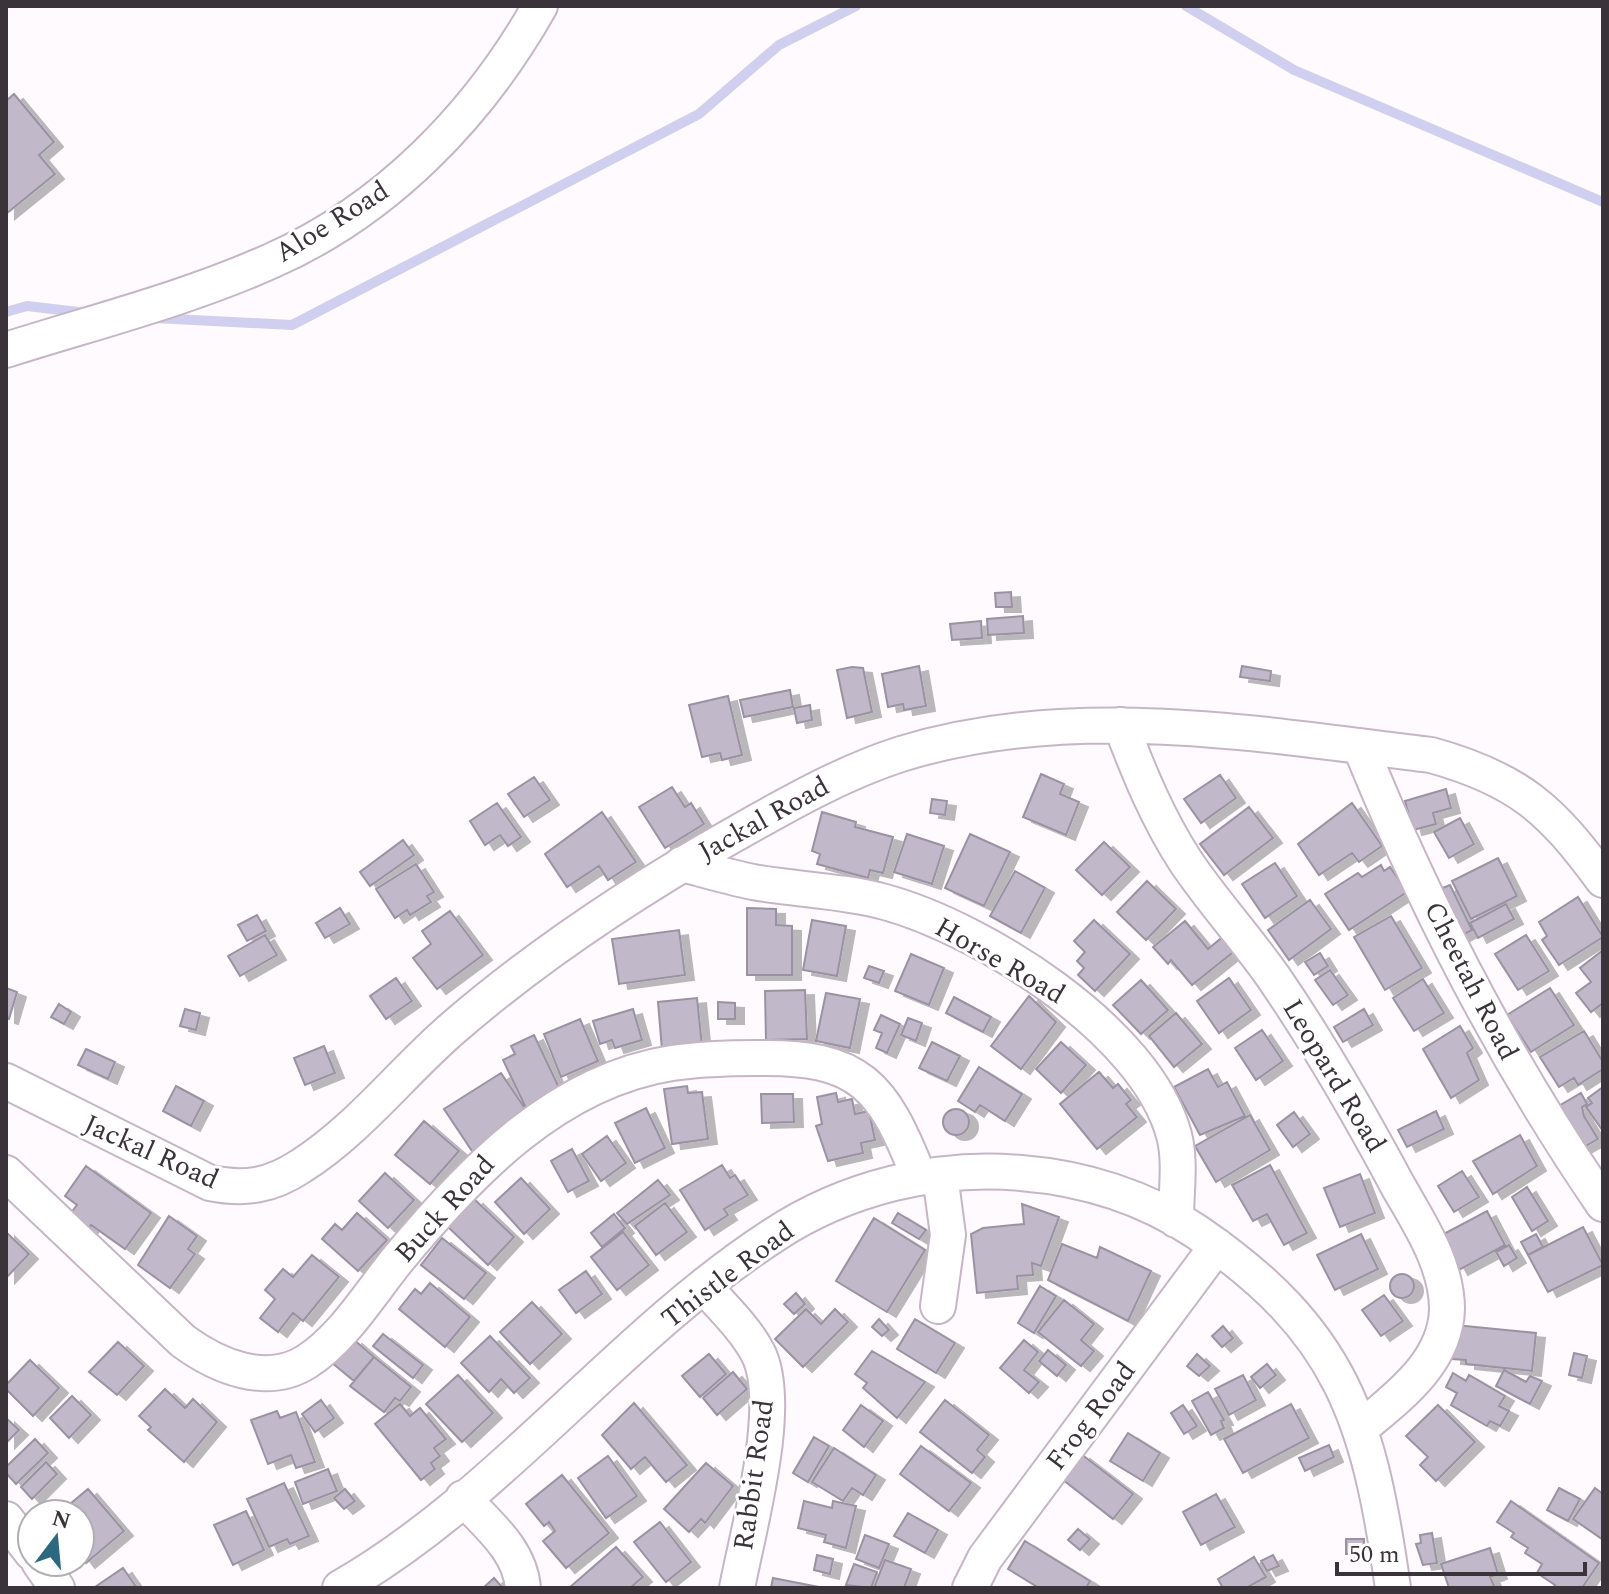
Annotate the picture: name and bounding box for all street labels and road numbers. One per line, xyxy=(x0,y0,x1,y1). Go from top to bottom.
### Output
street label: Aloe Road xyxy=(266,170,398,274)
street label: Jackal Road xyxy=(690,765,838,873)
street label: Cheetah Road xyxy=(1412,894,1530,1068)
street label: Horse Road xyxy=(927,906,1073,1016)
street label: Leopard Road xyxy=(1271,991,1397,1161)
street label: Jackal Road xyxy=(76,1103,226,1201)
street label: Buck Road xyxy=(384,1145,506,1273)
street label: Thistle Road xyxy=(652,1210,804,1340)
street label: Frog Road xyxy=(1035,1352,1147,1480)
street label: Rabbit Road xyxy=(722,1397,786,1553)

